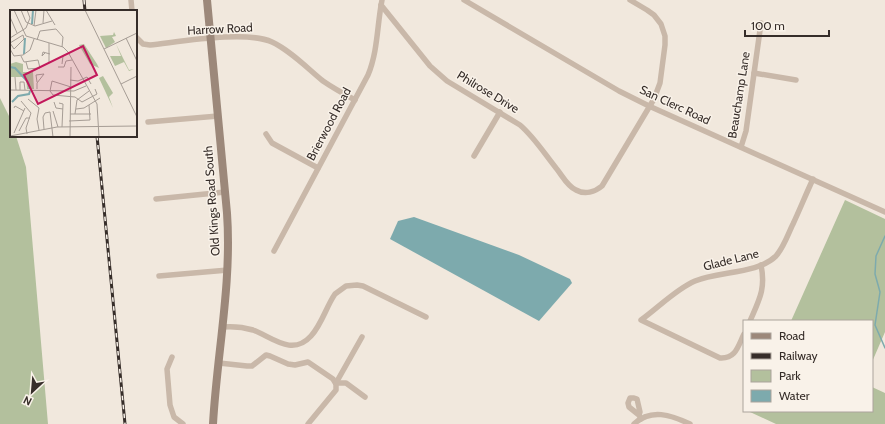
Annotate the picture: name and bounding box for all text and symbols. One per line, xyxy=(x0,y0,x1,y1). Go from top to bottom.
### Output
inset map xyxy=(10,10,137,137)
scale bar xyxy=(745,12,829,38)
text: 100 m xyxy=(751,18,785,33)
street label: Harrow Road xyxy=(187,19,253,38)
street label: Beauchamp Lane xyxy=(724,50,753,139)
street label: Philrose Drive xyxy=(455,67,522,116)
street label: San Clerc Road xyxy=(637,82,713,127)
street label: Brierwood Road xyxy=(303,85,354,163)
street label: Old Kings Road South xyxy=(200,145,223,257)
street label: Glade Lane xyxy=(702,245,760,274)
legend xyxy=(743,320,873,412)
text: Road xyxy=(779,328,805,343)
text: Railway xyxy=(779,348,817,363)
text: Park xyxy=(779,368,801,383)
north arrow xyxy=(12,372,52,412)
text: Water xyxy=(779,388,810,403)
text: N xyxy=(21,393,34,409)

